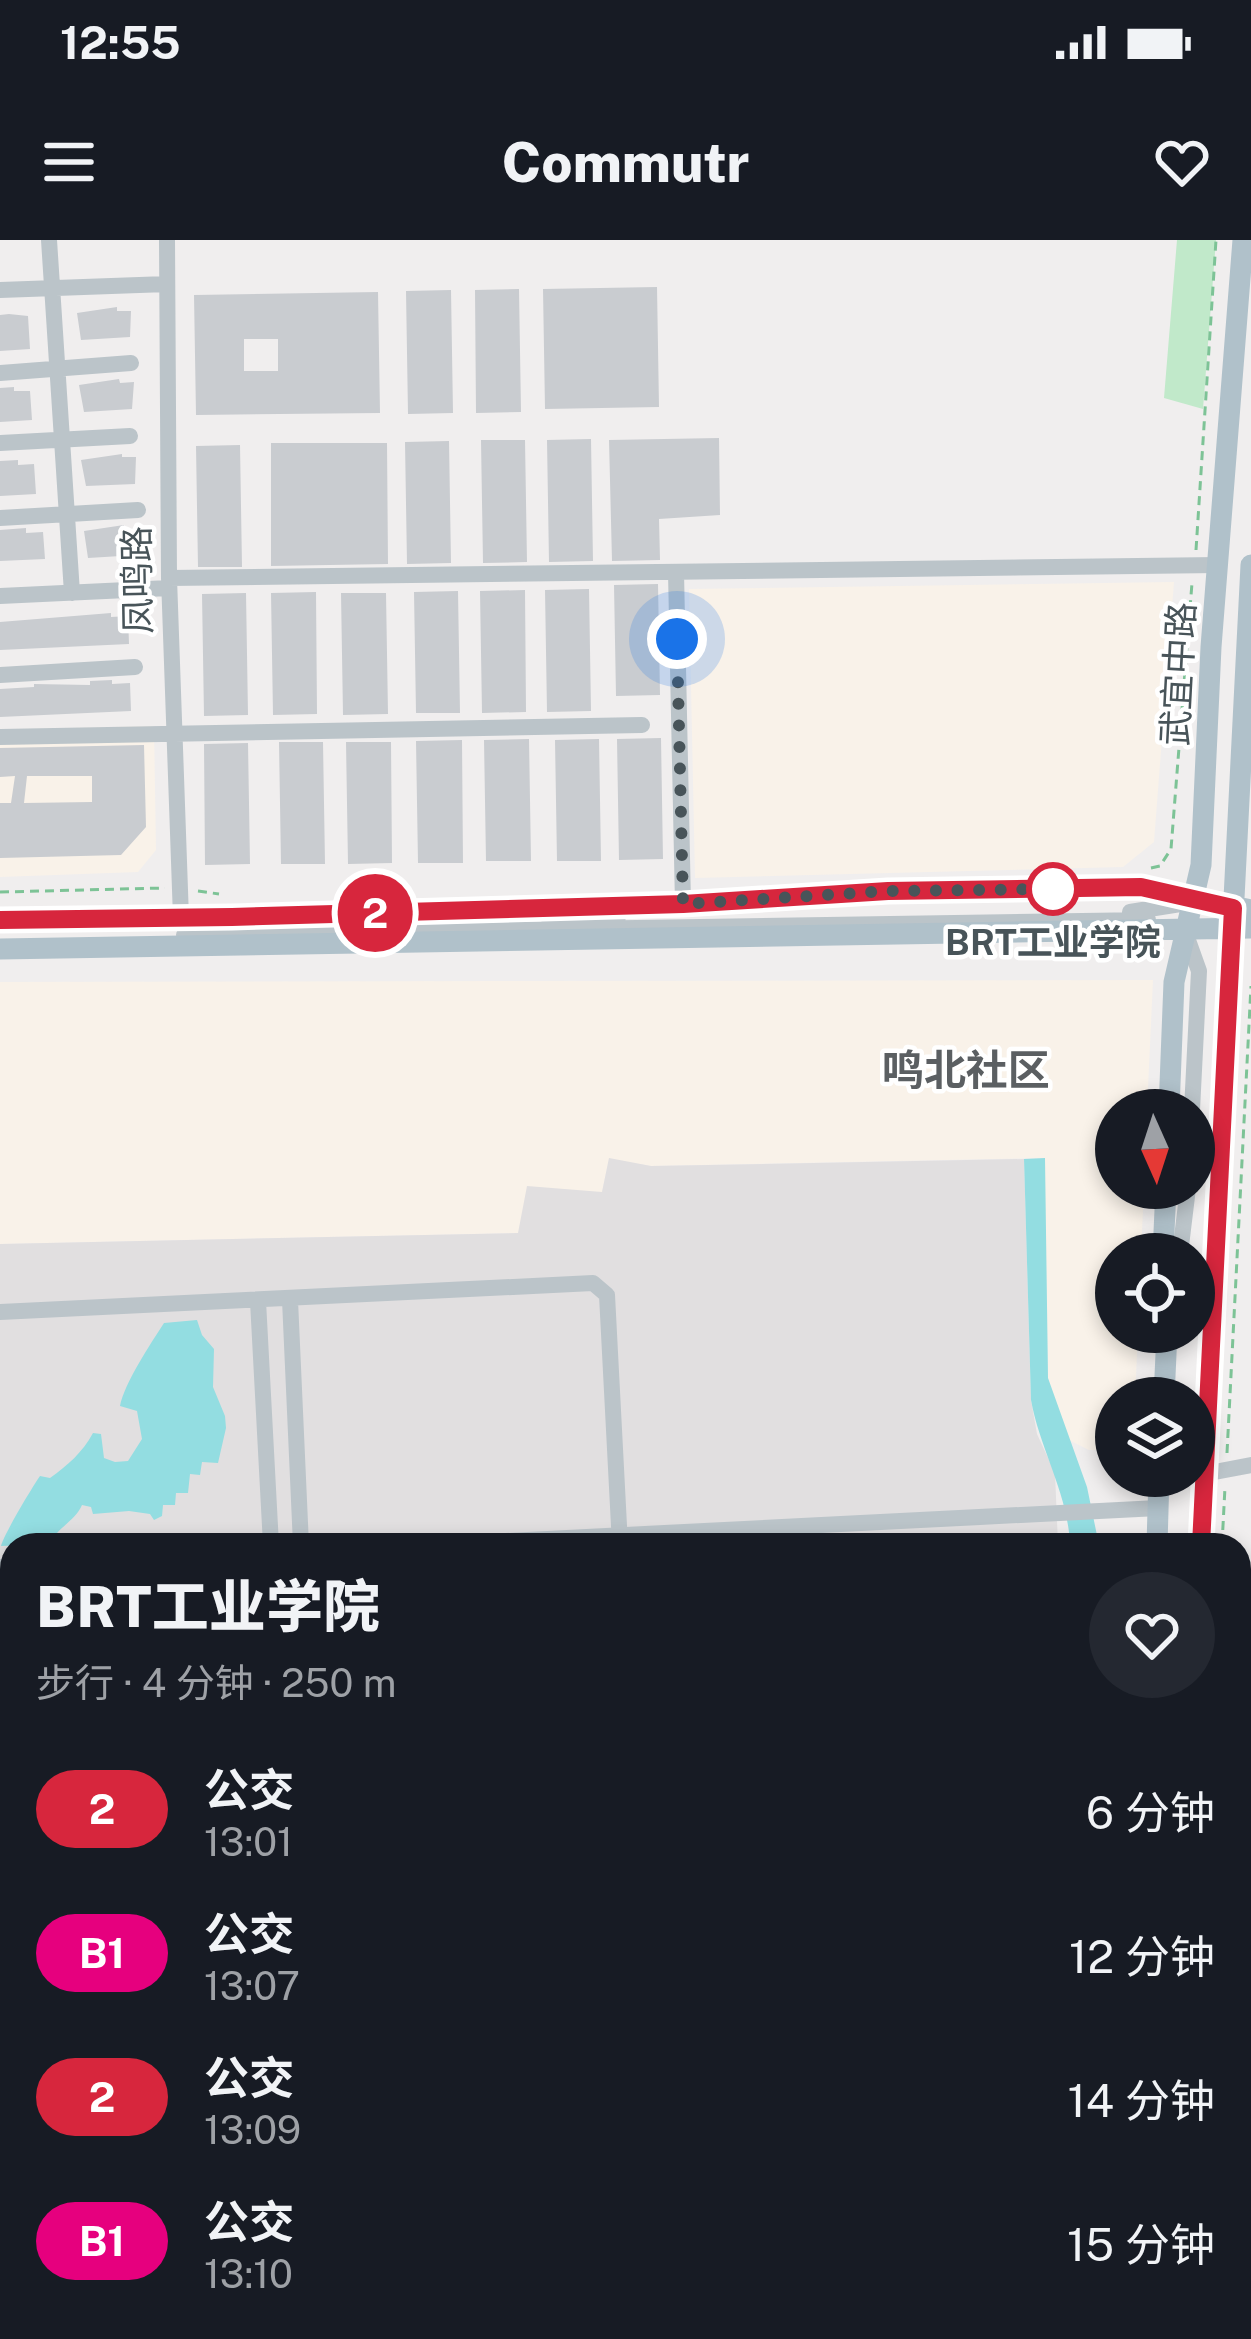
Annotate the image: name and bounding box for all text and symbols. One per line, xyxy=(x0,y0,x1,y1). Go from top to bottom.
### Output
text: 12:55 xyxy=(60,16,181,69)
icon: menu xyxy=(36,129,102,195)
icon: heart xyxy=(1149,129,1215,195)
text: Commutr xyxy=(502,131,749,194)
street label: 凤鸣路 xyxy=(115,526,159,634)
street label: 武宜中路 xyxy=(1153,601,1203,747)
your location xyxy=(647,609,707,669)
marker: BRT工业学院 xyxy=(1028,864,1078,914)
line badge: 2 xyxy=(336,874,414,952)
text: 2 xyxy=(362,888,388,937)
place label: BRT工业学院 xyxy=(945,921,1161,963)
district label: 鸣北社区 xyxy=(882,1045,1050,1094)
north arrow xyxy=(1095,1089,1215,1209)
map controls xyxy=(1095,1089,1215,1497)
button: locate xyxy=(1095,1233,1215,1353)
button: layers xyxy=(1095,1377,1215,1497)
button: heart xyxy=(1089,1572,1215,1698)
text: BRT工业学院 xyxy=(36,1573,380,1640)
text: 步行 · 4 分钟 · 250 m xyxy=(36,1660,397,1706)
text: 公交 xyxy=(204,1763,294,1816)
text: 2 xyxy=(89,1784,115,1833)
text: 6 分钟 xyxy=(1086,1786,1215,1839)
text: 13:01 xyxy=(204,1819,293,1865)
text: 公交 xyxy=(204,1907,294,1960)
text: B1 xyxy=(79,1928,125,1977)
text: 12 分钟 xyxy=(1069,1930,1215,1983)
text: 13:07 xyxy=(204,1963,300,2009)
text: 公交 xyxy=(204,2051,294,2104)
text: 2 xyxy=(89,2072,115,2121)
text: 14 分钟 xyxy=(1067,2074,1215,2127)
text: 13:09 xyxy=(204,2107,301,2153)
text: 公交 xyxy=(204,2195,294,2248)
text: B1 xyxy=(79,2216,125,2265)
text: 15 分钟 xyxy=(1067,2218,1215,2271)
text: 13:10 xyxy=(204,2251,293,2297)

